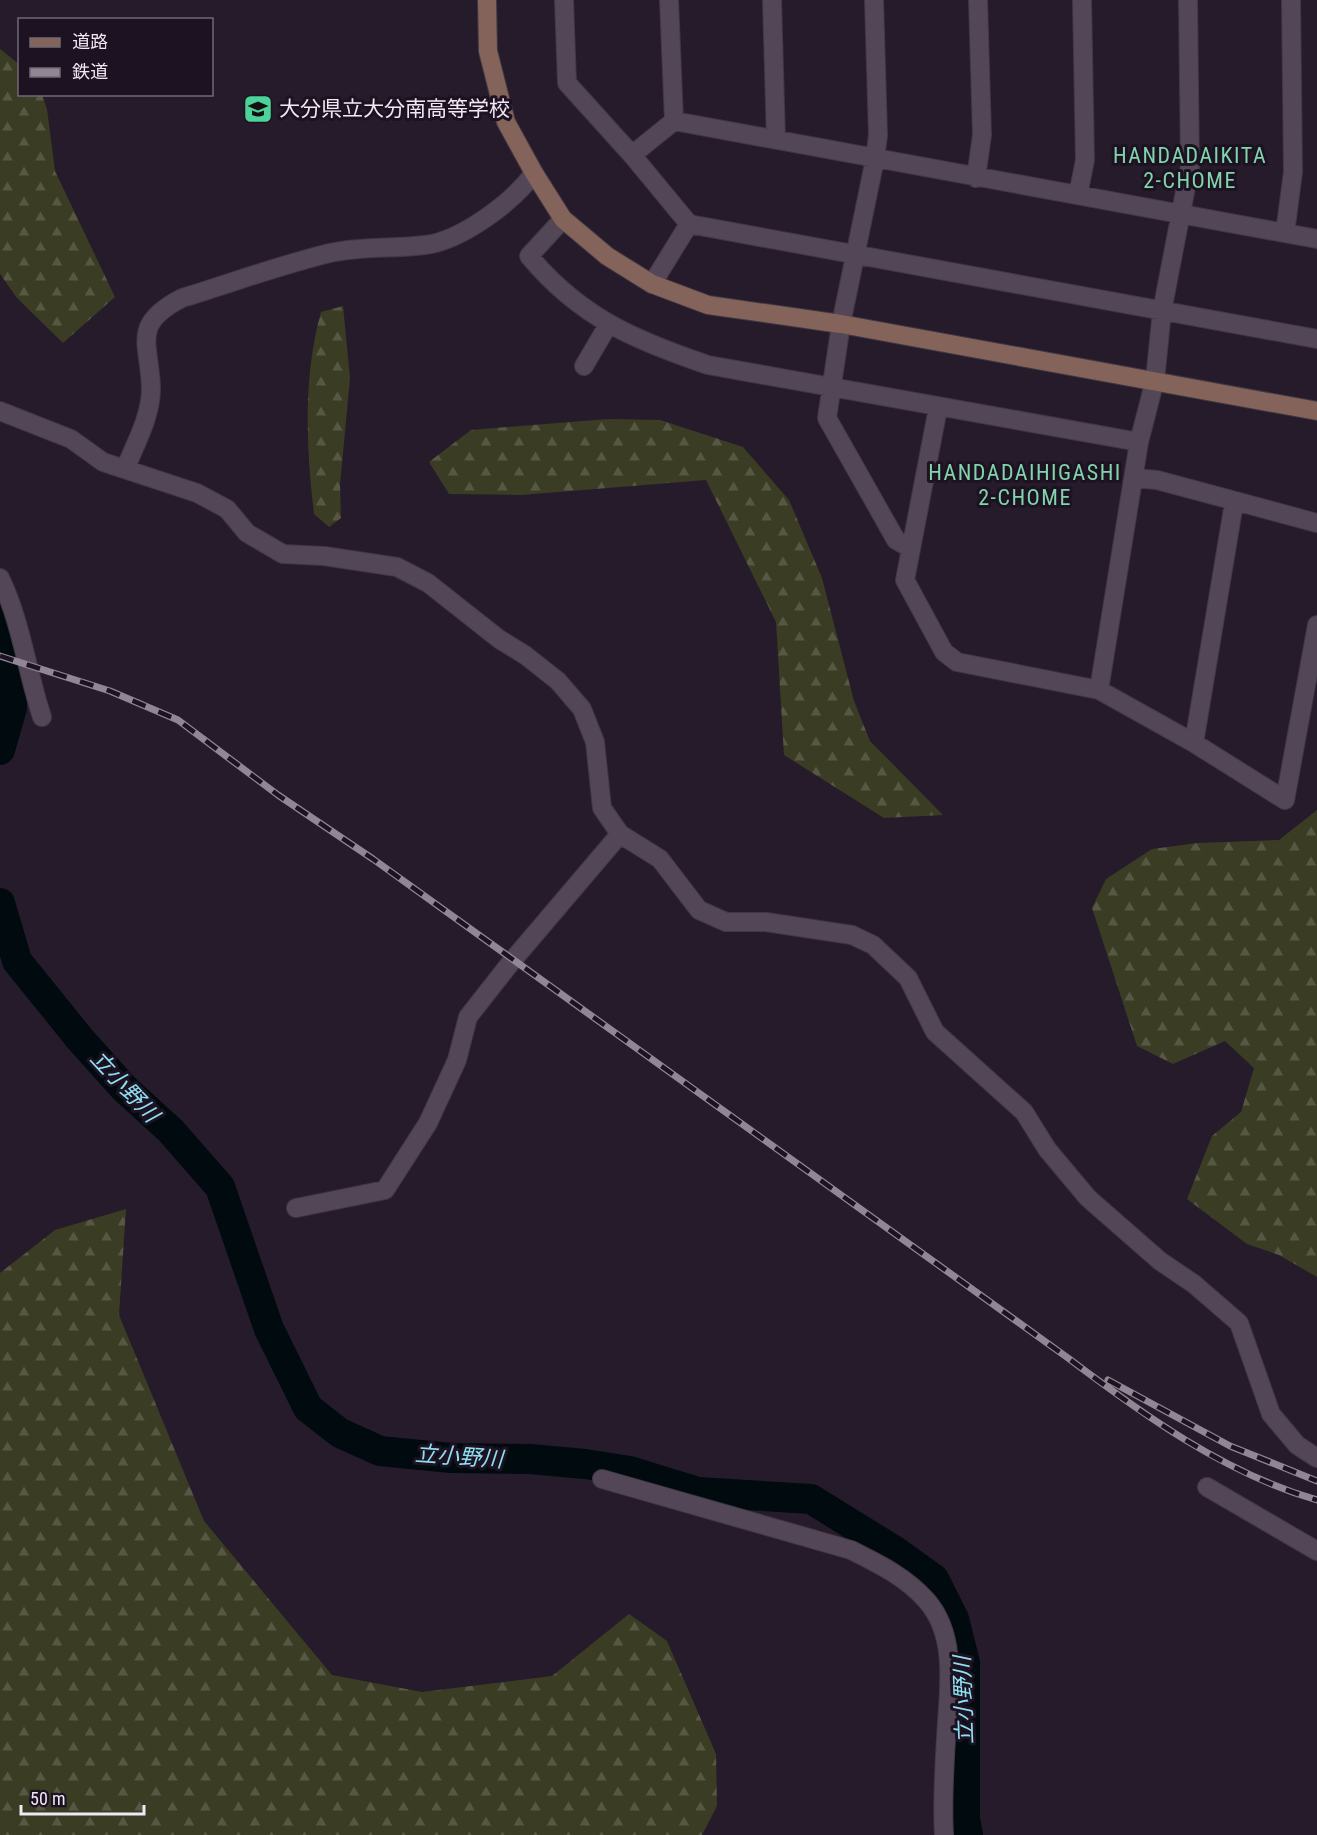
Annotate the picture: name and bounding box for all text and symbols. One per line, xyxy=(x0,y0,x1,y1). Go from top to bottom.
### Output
legend xyxy=(18,18,213,96)
text: 道路 xyxy=(72,31,108,52)
text: 鉄道 xyxy=(72,61,108,82)
school or university icon: 大分県立大分南高等学校 xyxy=(242,93,274,125)
place label: 大分県立大分南高等学校 xyxy=(279,97,510,121)
district label: HANDADAIKITA 2-CHOME xyxy=(1113,143,1267,193)
district label: HANDADAIHIGASHI 2-CHOME xyxy=(928,460,1122,510)
water label: 立小野川 xyxy=(85,1046,165,1129)
water label: 立小野川 xyxy=(414,1441,506,1472)
water label: 立小野川 xyxy=(949,1654,978,1744)
scale bar xyxy=(21,1778,144,1816)
text: 50 m xyxy=(30,1788,65,1809)

